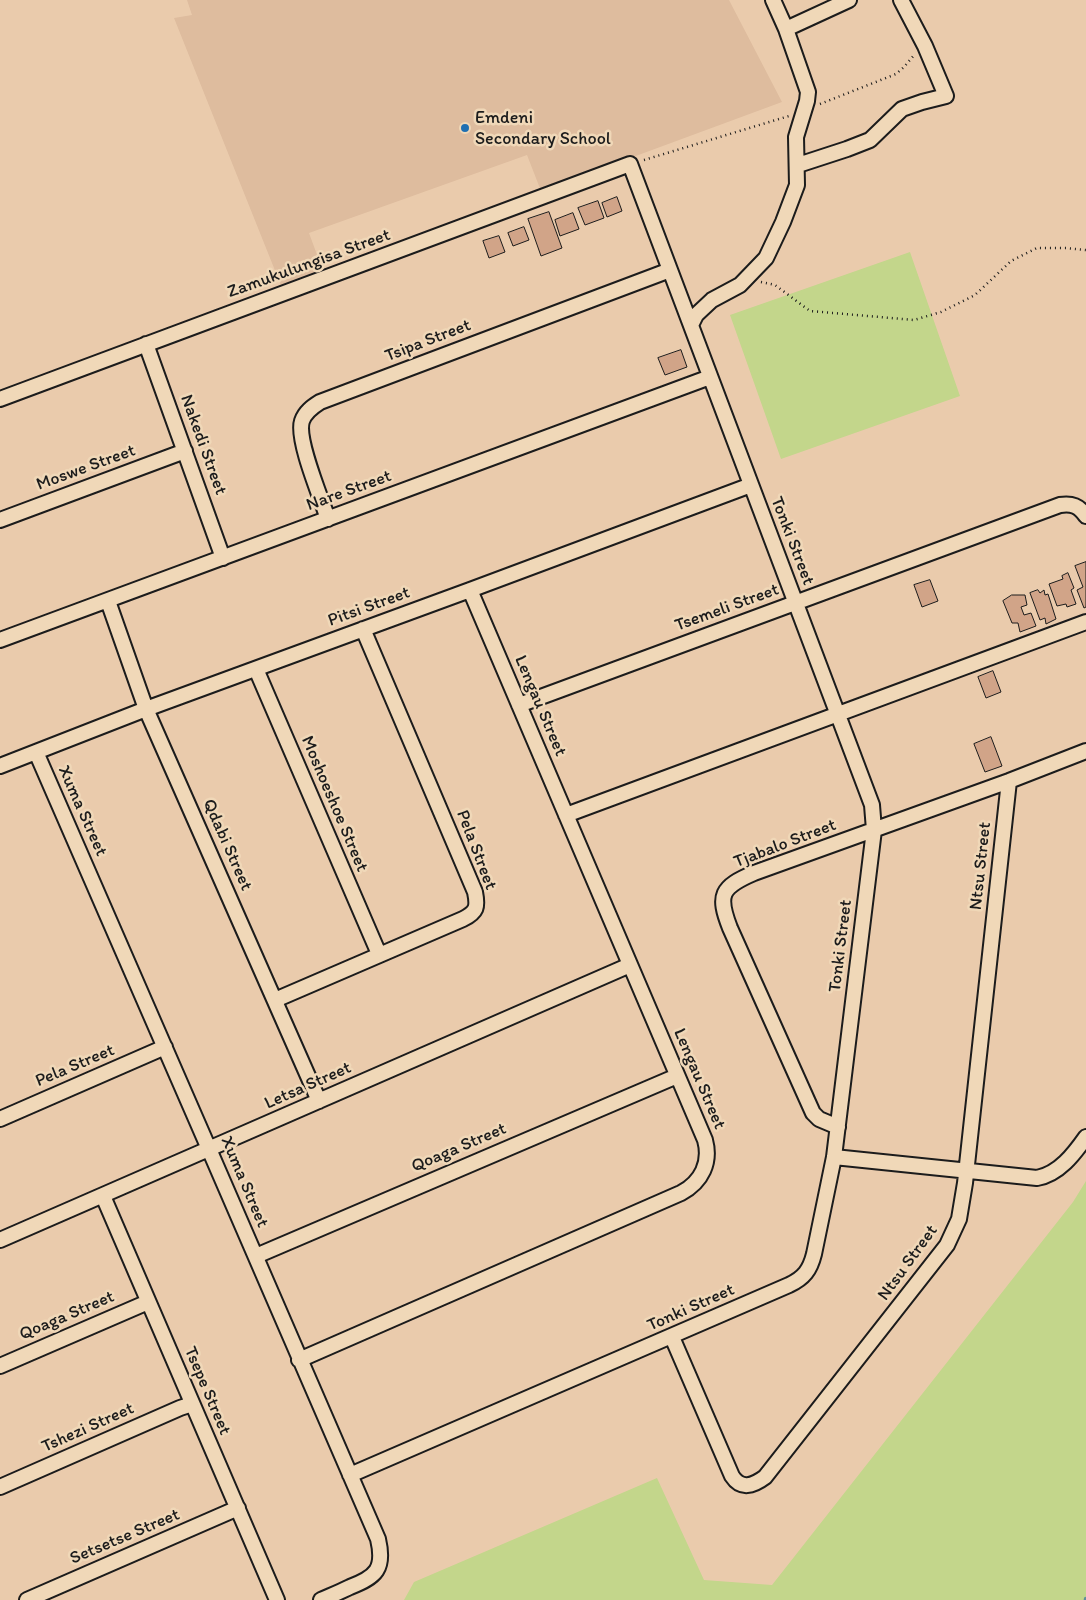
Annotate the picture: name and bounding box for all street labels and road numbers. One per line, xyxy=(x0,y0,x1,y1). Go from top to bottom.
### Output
street label: Zamukulungisa Street xyxy=(225,224,393,304)
street label: Tsipa Street xyxy=(382,315,474,367)
street label: Nakedi Street xyxy=(175,392,231,498)
street label: Moswe Street xyxy=(34,440,138,496)
street label: Nare Street xyxy=(304,466,394,516)
street label: Tonki Street xyxy=(765,494,819,588)
street label: Tsemeli Street xyxy=(672,579,782,637)
street label: Pitsi Street xyxy=(325,582,413,632)
street label: Lengau Street xyxy=(509,652,571,760)
street label: Moshoeshoe Street xyxy=(296,733,372,875)
street label: Xuma Street xyxy=(52,762,112,860)
street label: Qdabi Street xyxy=(197,796,257,894)
street label: Pela Street xyxy=(451,807,501,893)
street label: Tjabalo Street xyxy=(731,815,839,873)
street label: Ntsu Street xyxy=(966,821,996,911)
street label: Tonki Street xyxy=(825,898,857,994)
street label: Lengau Street xyxy=(668,1025,730,1133)
street label: Pela Street xyxy=(32,1040,118,1092)
street label: Letsa Street xyxy=(261,1057,355,1115)
street label: Qoaga Street xyxy=(408,1118,510,1178)
street label: Xuma Street xyxy=(215,1133,273,1231)
street label: Ntsu Street xyxy=(873,1221,943,1305)
street label: Tonki Street xyxy=(644,1279,738,1337)
street label: Qoaga Street xyxy=(16,1286,118,1346)
street label: Tsepe Street xyxy=(179,1344,235,1438)
street label: Tshezi Street xyxy=(39,1398,137,1458)
street label: Setsetse Street xyxy=(67,1504,183,1570)

